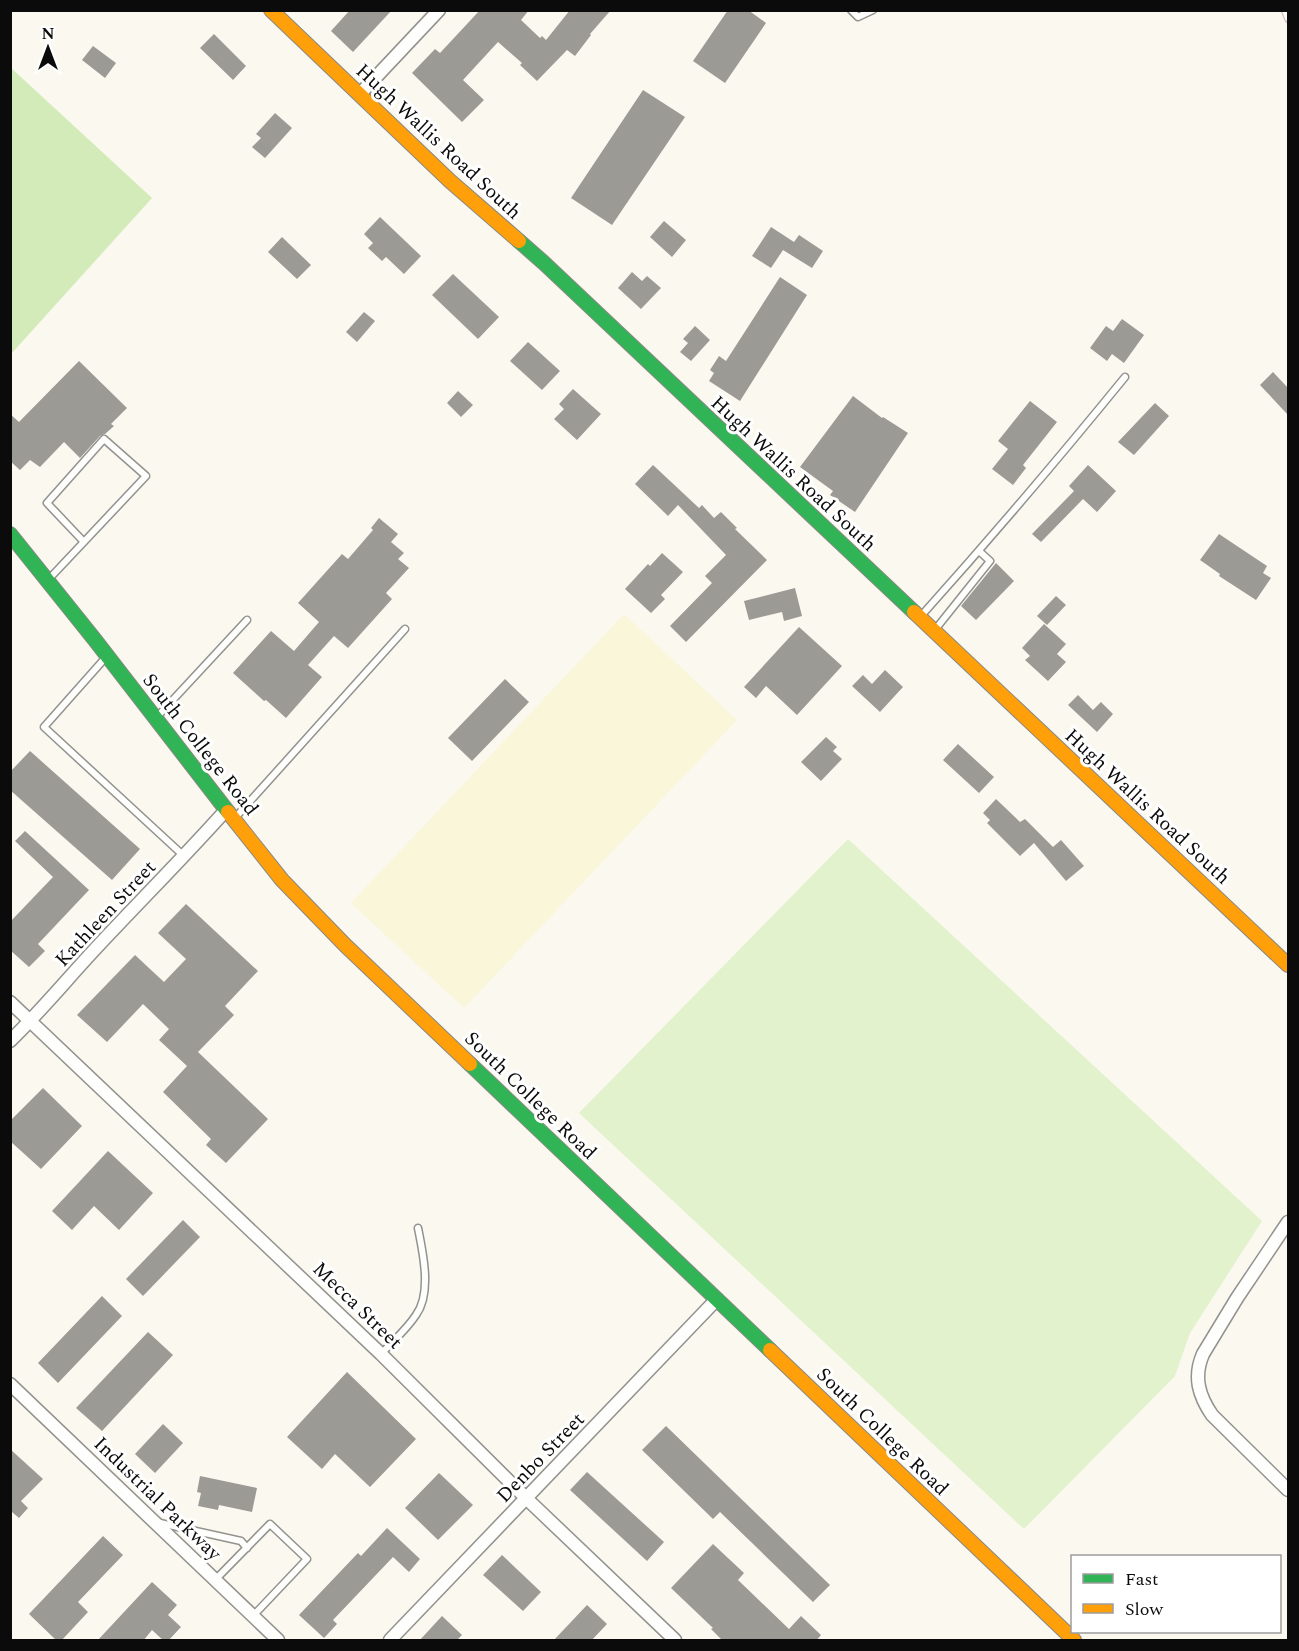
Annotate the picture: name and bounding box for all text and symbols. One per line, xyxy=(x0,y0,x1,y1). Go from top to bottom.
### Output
north arrow xyxy=(18,18,78,78)
text: N xyxy=(41,22,55,46)
street label: Hugh Wallis Road South xyxy=(349,57,528,227)
street label: Hugh Wallis Road South xyxy=(704,389,883,559)
street label: South College Road xyxy=(135,667,266,822)
street label: Hugh Wallis Road South xyxy=(1058,722,1237,892)
street label: Kathleen Street xyxy=(48,853,163,974)
street label: South College Road xyxy=(457,1024,603,1167)
street label: Mecca Street xyxy=(305,1255,409,1357)
street label: South College Road xyxy=(809,1360,955,1503)
street label: Denbo Street xyxy=(490,1405,592,1510)
street label: Industrial Parkway xyxy=(86,1430,229,1569)
legend xyxy=(1071,1555,1281,1633)
text: Fast xyxy=(1125,1566,1158,1593)
text: Slow xyxy=(1125,1596,1164,1623)

